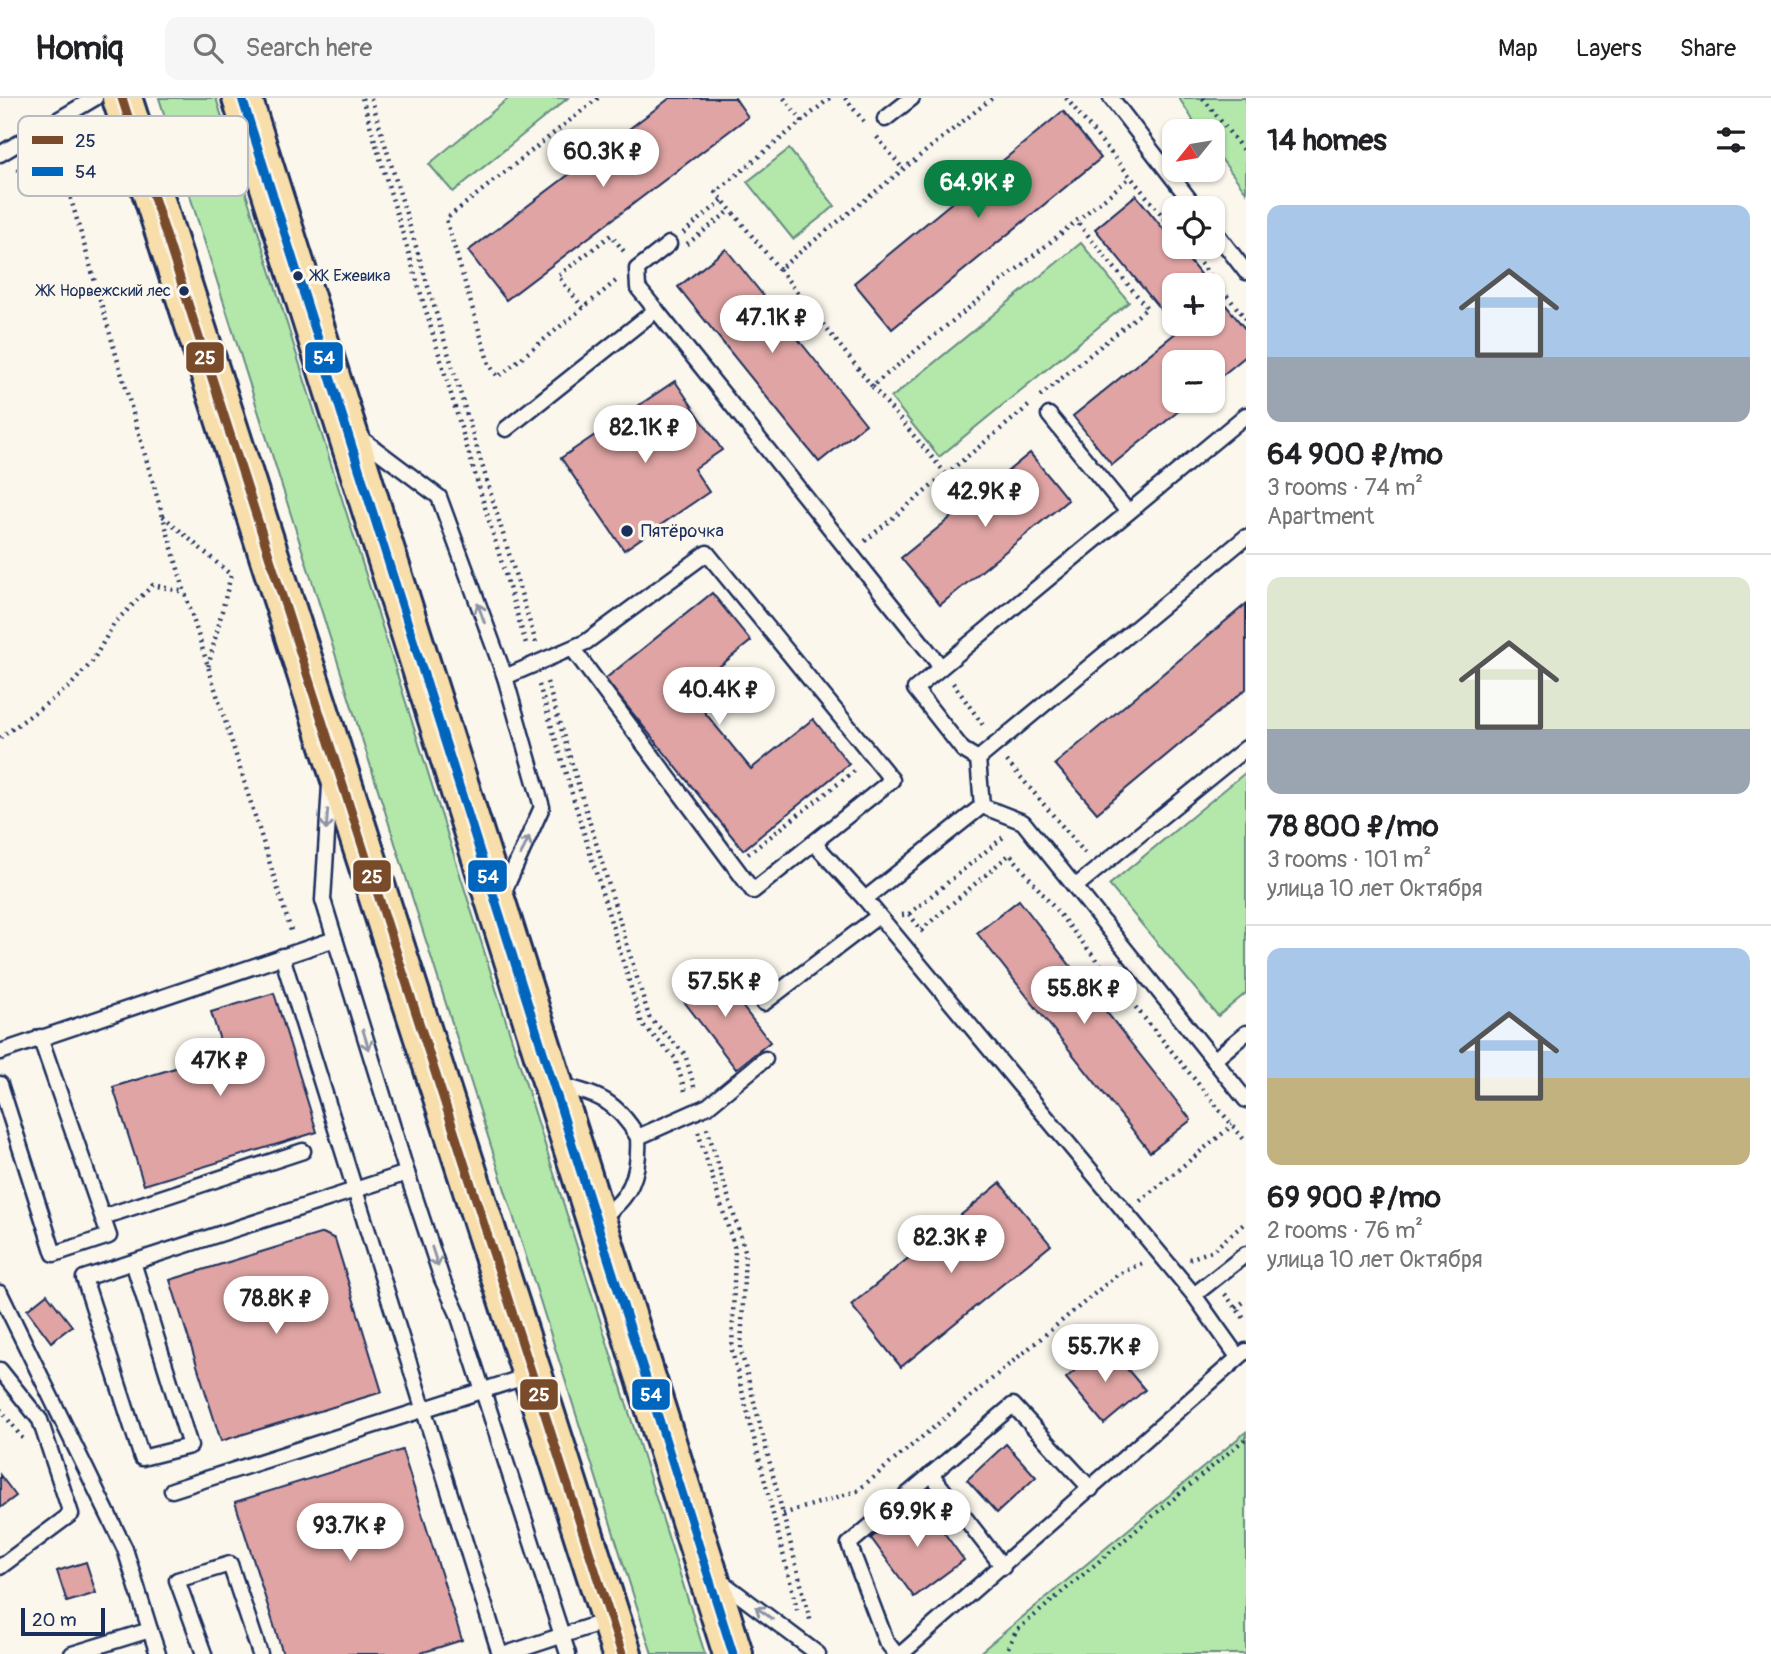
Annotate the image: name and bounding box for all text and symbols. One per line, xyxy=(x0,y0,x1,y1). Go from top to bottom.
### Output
search box xyxy=(165,17,655,80)
text: Homiq xyxy=(35,28,123,69)
icon: search xyxy=(189,29,227,67)
text: Search here xyxy=(245,32,372,64)
text: Map xyxy=(1498,34,1538,63)
text: Layers xyxy=(1576,34,1642,63)
text: Share xyxy=(1680,34,1736,63)
legend xyxy=(18,116,248,196)
north arrow xyxy=(1162,119,1225,182)
map controls xyxy=(1162,119,1225,413)
icon: filters xyxy=(1712,121,1750,159)
text: 14 homes xyxy=(1267,122,1387,159)
text: 25 xyxy=(75,129,96,153)
pin: 60.3K ₽ xyxy=(538,130,668,189)
text: 60.3K ₽ xyxy=(563,137,643,166)
text: 54 xyxy=(75,160,96,184)
pin: 64.9K ₽ xyxy=(913,160,1043,220)
text: 64.9K ₽ xyxy=(940,168,1016,197)
button: locate xyxy=(1162,196,1225,259)
icon: home xyxy=(1446,250,1572,376)
place label: ЖК Ежевика xyxy=(308,266,390,286)
marker: ЖК Ежевика xyxy=(291,269,305,283)
button: + xyxy=(1162,273,1225,336)
place label: ЖК Норвежский лес xyxy=(34,281,171,301)
marker: ЖК Норвежский лес xyxy=(177,284,191,298)
pin: 47.1K ₽ xyxy=(707,296,837,355)
text: 47.1K ₽ xyxy=(736,303,808,332)
line badge: 25 xyxy=(185,341,225,374)
line badge: 54 xyxy=(304,341,344,374)
text: 25 xyxy=(195,346,215,370)
text: 54 xyxy=(313,346,335,370)
button: − xyxy=(1162,350,1225,413)
pin: 82.1K ₽ xyxy=(580,406,710,465)
text: 82.1K ₽ xyxy=(609,413,681,442)
text: 64 900 ₽/mo xyxy=(1267,436,1443,473)
pin: 42.9K ₽ xyxy=(920,470,1050,529)
text: 3 rooms · 74 m² xyxy=(1267,473,1423,502)
text: 42.9K ₽ xyxy=(947,477,1023,506)
text: Apartment xyxy=(1267,502,1374,531)
place label: Пятёрочка xyxy=(641,520,724,543)
marker: Пятёрочка xyxy=(619,523,635,539)
one-way arrow xyxy=(474,602,486,624)
icon: home xyxy=(1446,622,1572,748)
pin: 40.4K ₽ xyxy=(654,668,784,727)
text: 40.4K ₽ xyxy=(679,675,759,704)
one-way arrow xyxy=(321,808,334,831)
text: 78 800 ₽/mo xyxy=(1267,808,1439,845)
one-way arrow xyxy=(519,836,532,857)
text: 3 rooms · 101 m² xyxy=(1267,845,1431,874)
line badge: 25 xyxy=(352,859,392,893)
line badge: 54 xyxy=(467,859,508,893)
text: 25 xyxy=(362,865,382,889)
text: 54 xyxy=(477,865,499,889)
text: улица 10 лет Октября xyxy=(1267,874,1483,903)
pin: 57.5K ₽ xyxy=(660,960,790,1019)
text: 57.5K ₽ xyxy=(688,967,762,996)
pin: 55.8K ₽ xyxy=(1019,967,1149,1026)
text: 55.8K ₽ xyxy=(1047,974,1121,1003)
icon: home xyxy=(1446,993,1572,1119)
one-way arrow xyxy=(361,1029,373,1051)
pin: 47K ₽ xyxy=(171,1038,269,1098)
text: 47K ₽ xyxy=(191,1046,249,1075)
text: 69 900 ₽/mo xyxy=(1267,1179,1441,1216)
pin: 82.3K ₽ xyxy=(886,1216,1016,1275)
text: 2 rooms · 76 m² xyxy=(1267,1216,1423,1245)
text: 82.3K ₽ xyxy=(914,1223,988,1252)
text: улица 10 лет Октября xyxy=(1267,1245,1483,1274)
one-way arrow xyxy=(430,1246,442,1268)
pin: 78.8K ₽ xyxy=(211,1276,341,1336)
text: 78.8K ₽ xyxy=(239,1284,313,1313)
pin: 55.7K ₽ xyxy=(1040,1324,1170,1384)
text: 55.7K ₽ xyxy=(1068,1332,1142,1361)
line badge: 25 xyxy=(519,1378,559,1411)
line badge: 54 xyxy=(631,1378,671,1411)
text: 25 xyxy=(529,1383,549,1407)
text: 54 xyxy=(640,1383,662,1407)
pin: 69.9K ₽ xyxy=(852,1490,982,1549)
text: 69.9K ₽ xyxy=(880,1497,954,1526)
pin: 93.7K ₽ xyxy=(285,1504,415,1563)
text: 93.7K ₽ xyxy=(313,1511,387,1540)
scale bar xyxy=(21,1605,105,1637)
one-way arrow xyxy=(755,1606,774,1621)
text: 20 m xyxy=(32,1608,77,1632)

